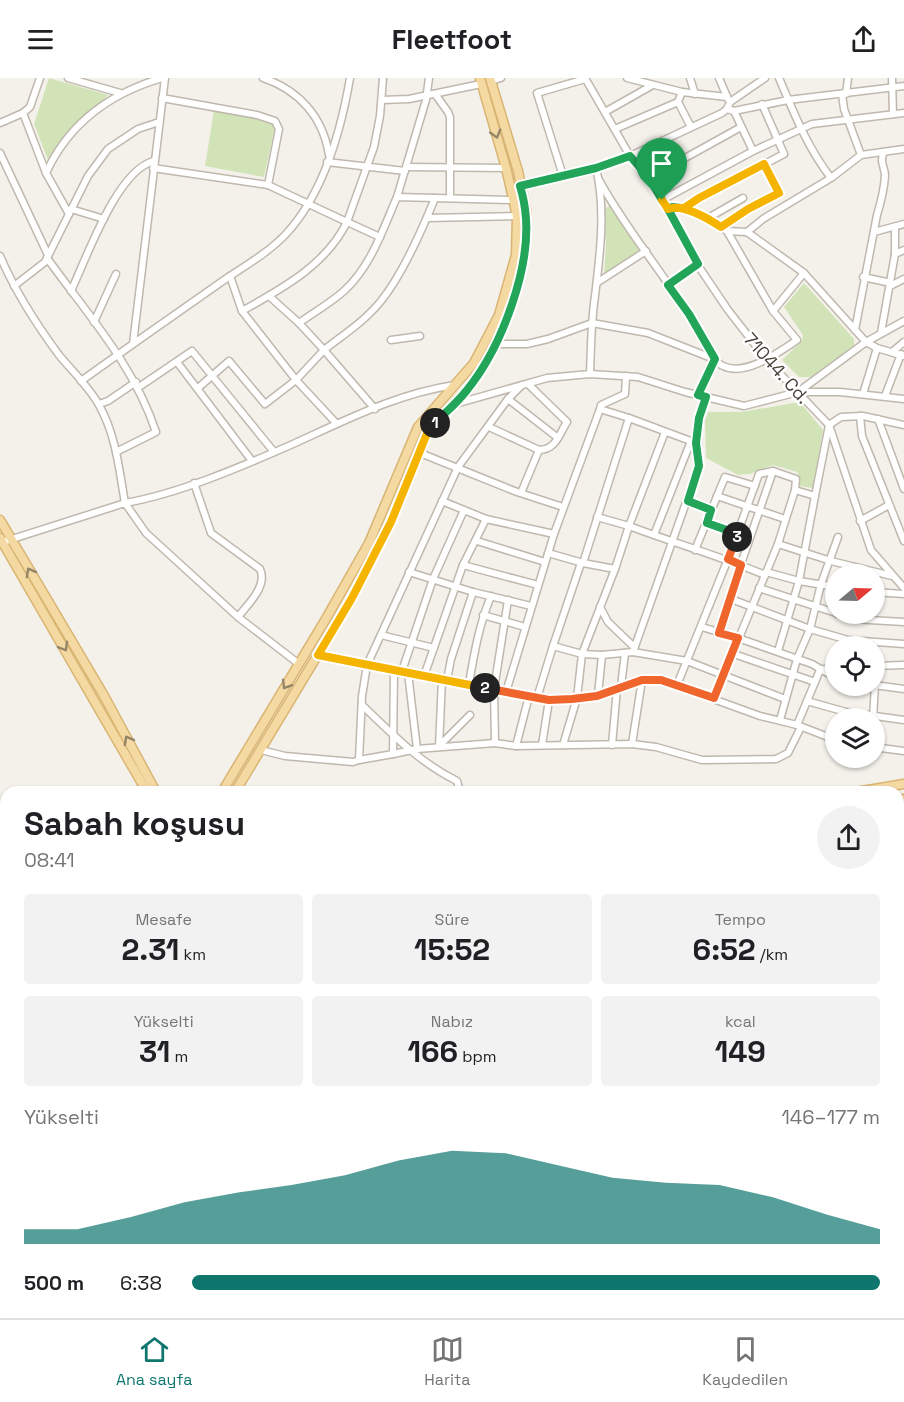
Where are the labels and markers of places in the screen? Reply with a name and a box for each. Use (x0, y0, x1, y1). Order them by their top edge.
pin (636, 138, 687, 200)
pin: 1 (420, 408, 450, 438)
pin: 3 (722, 522, 752, 552)
pin: 2 (470, 673, 500, 703)

